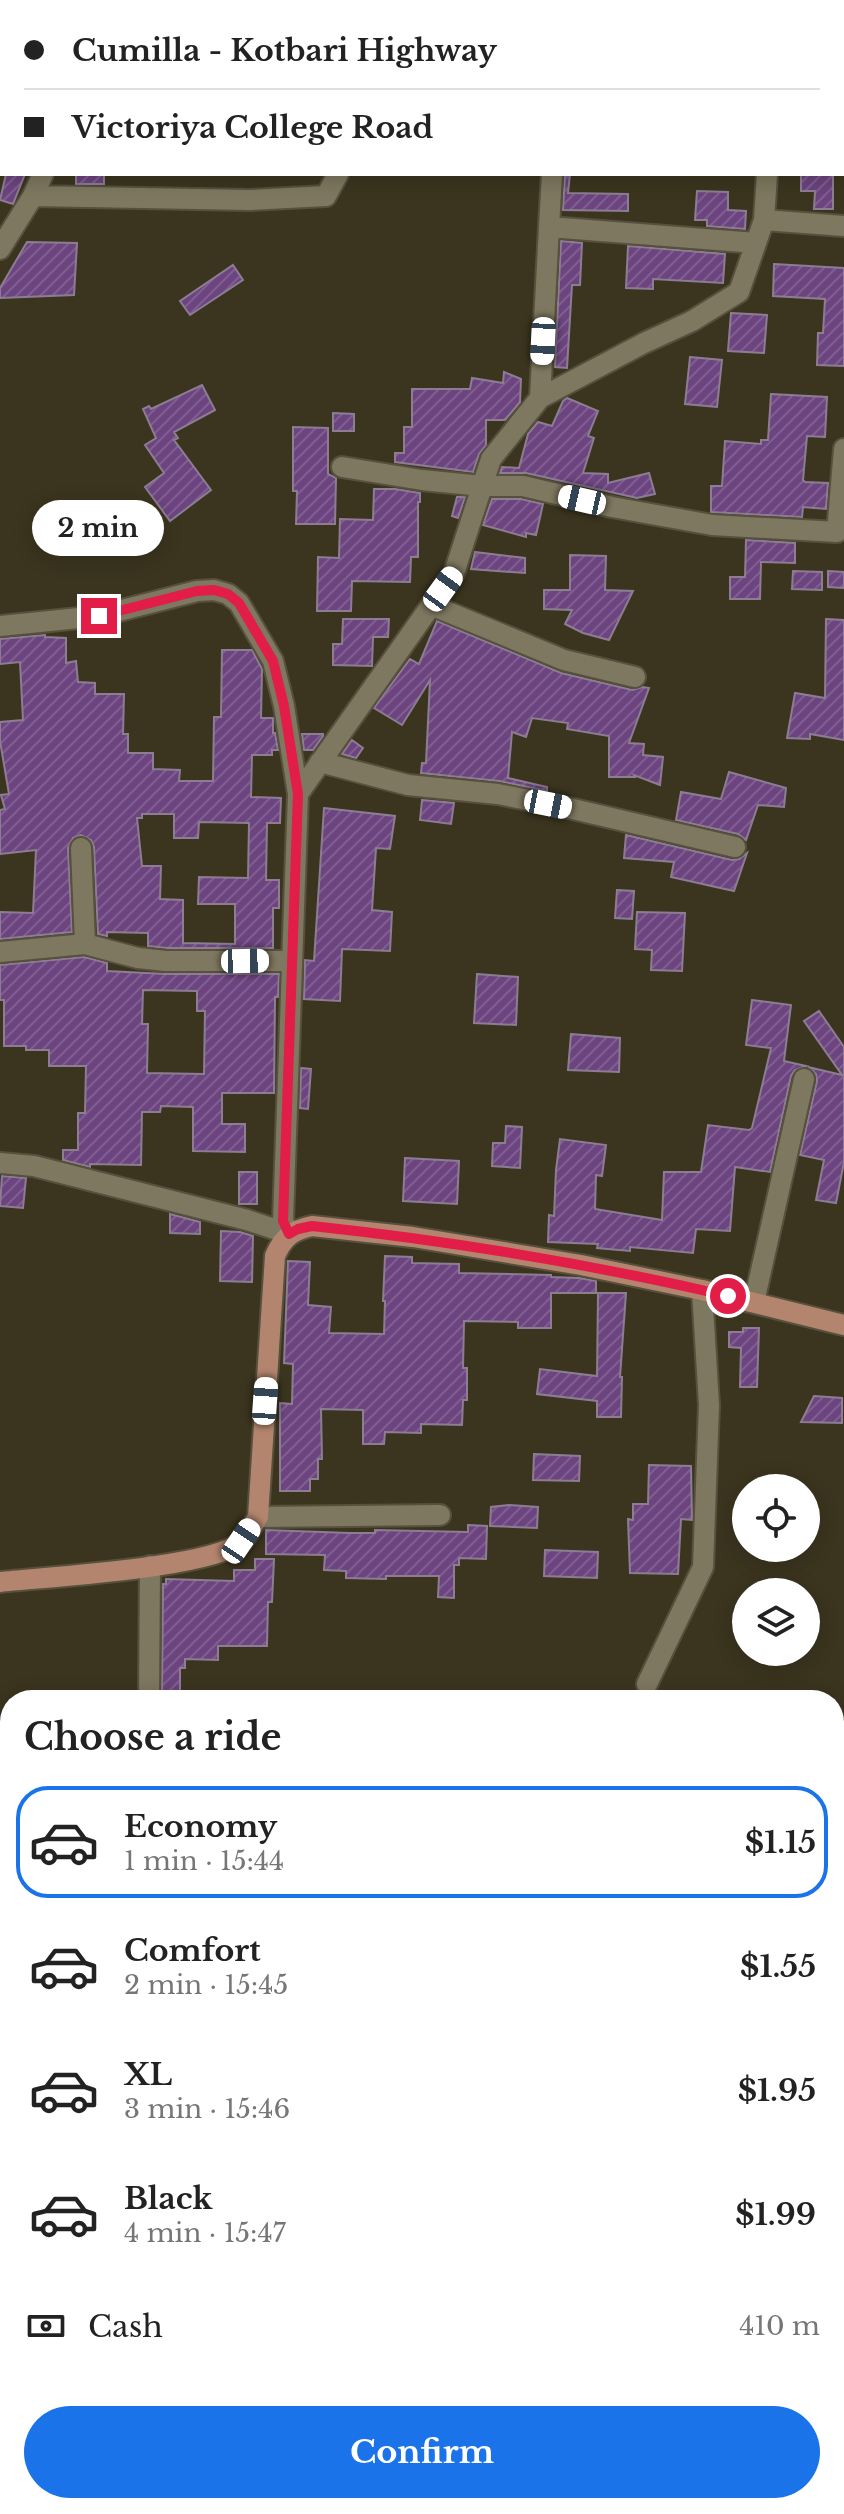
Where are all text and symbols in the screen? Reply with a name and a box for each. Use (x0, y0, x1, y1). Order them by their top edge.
text: Cumilla - Kotbari Highway (72, 32, 497, 69)
text: Victoriya College Road (72, 109, 433, 146)
car (530, 316, 556, 366)
car (556, 483, 608, 517)
callout: 2 min (33, 500, 165, 556)
text: 2 min (58, 512, 138, 544)
car (419, 563, 467, 615)
route end (81, 598, 117, 634)
car (522, 788, 574, 820)
car (221, 949, 269, 973)
route start (710, 1278, 746, 1314)
car (251, 1376, 279, 1426)
map controls (732, 1474, 820, 1666)
button: locate (732, 1474, 820, 1562)
car (218, 1514, 264, 1568)
button: layers (732, 1578, 820, 1666)
text: Choose a ride (24, 1715, 281, 1760)
icon: car (28, 1806, 100, 1878)
text: Economy (124, 1808, 277, 1845)
text: $1.15 (745, 1824, 816, 1861)
text: 1 min · 15:44 (124, 1845, 284, 1877)
icon: car (28, 1930, 100, 2002)
text: Comfort (124, 1932, 261, 1969)
text: $1.55 (740, 1948, 816, 1985)
text: 2 min · 15:45 (124, 1969, 288, 2001)
icon: car (28, 2054, 100, 2126)
text: XL (124, 2056, 172, 2093)
text: $1.95 (738, 2072, 816, 2109)
text: 3 min · 15:46 (124, 2093, 290, 2125)
icon: car (28, 2178, 100, 2250)
text: Black (124, 2180, 212, 2217)
text: $1.99 (735, 2196, 816, 2233)
text: 4 min · 15:47 (124, 2217, 286, 2249)
icon: cash (24, 2304, 68, 2348)
text: Cash (88, 2308, 163, 2345)
text: 410 m (739, 2310, 820, 2342)
button: Confirm (24, 2406, 820, 2498)

